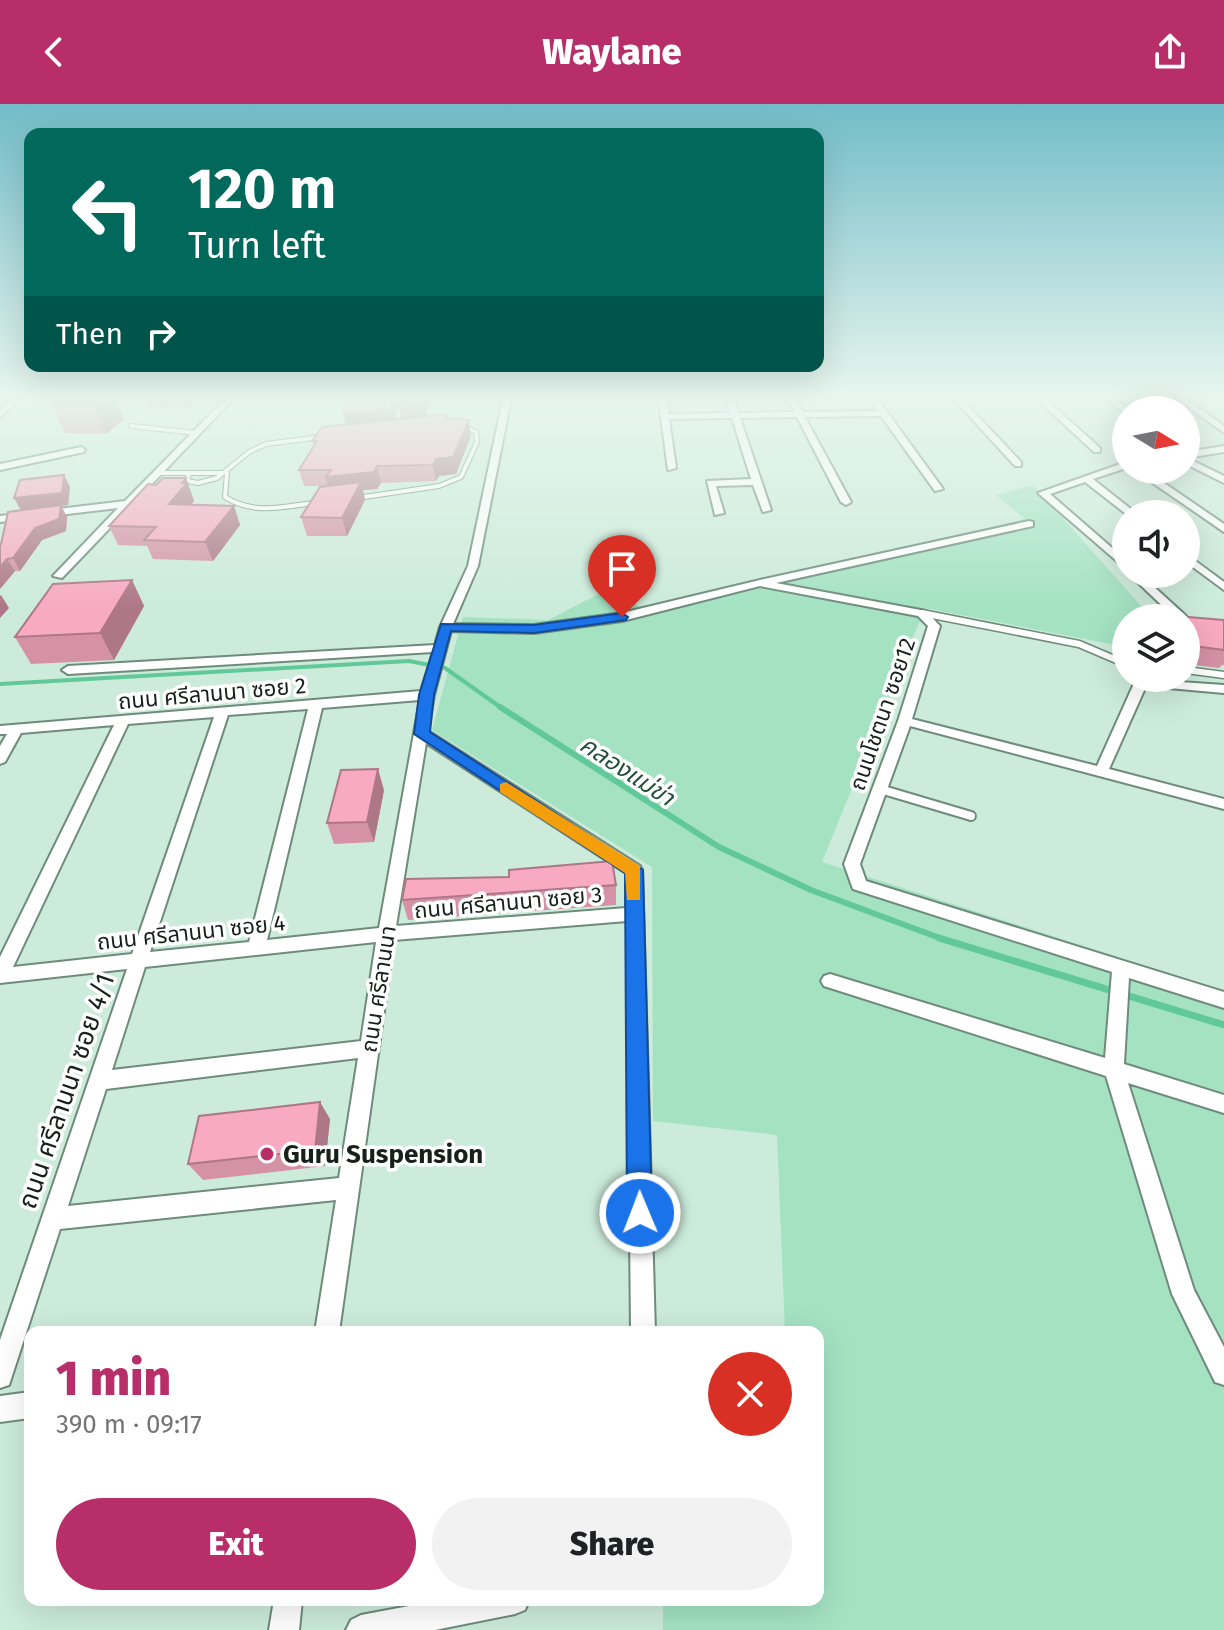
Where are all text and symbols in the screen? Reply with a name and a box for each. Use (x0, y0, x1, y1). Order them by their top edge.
icon: back (32, 30, 76, 74)
text: Waylane (543, 30, 681, 74)
icon: share (1148, 30, 1192, 74)
text: 120 m (188, 156, 336, 223)
icon: left (56, 160, 160, 264)
text: Turn left (188, 224, 326, 268)
icon: right (139, 312, 183, 356)
text: Then (56, 316, 123, 352)
north arrow (1112, 396, 1200, 484)
map controls (1112, 396, 1200, 692)
button: sound (1112, 500, 1200, 588)
pin (588, 535, 656, 617)
icon: arrive (600, 547, 644, 591)
button: layers (1112, 604, 1200, 692)
street label: ถนนโชตนา ซอย12 (844, 634, 921, 794)
street label: ถนน ศรีลานนา ซอย 2 (117, 672, 307, 715)
water label: คลองแม่ข่า (575, 730, 680, 812)
street label: ถนน ศรีลานนา ซอย 3 (413, 881, 603, 924)
street label: ถนน ศรีลานนา ซอย 4 (96, 909, 287, 956)
street label: ถนน ศรีลานนา (355, 924, 402, 1054)
street label: ถนน ศรีลานนา ซอย 4/1 (12, 970, 121, 1213)
place label: Guru Suspension (283, 1139, 483, 1170)
marker: Guru Suspension (258, 1145, 276, 1163)
position arrow (598, 1171, 682, 1255)
text: 1 min (56, 1350, 171, 1408)
button: close (708, 1352, 792, 1436)
text: 390 m · 09:17 (56, 1409, 202, 1440)
button: Exit (56, 1498, 416, 1590)
button: Share (432, 1498, 792, 1590)

